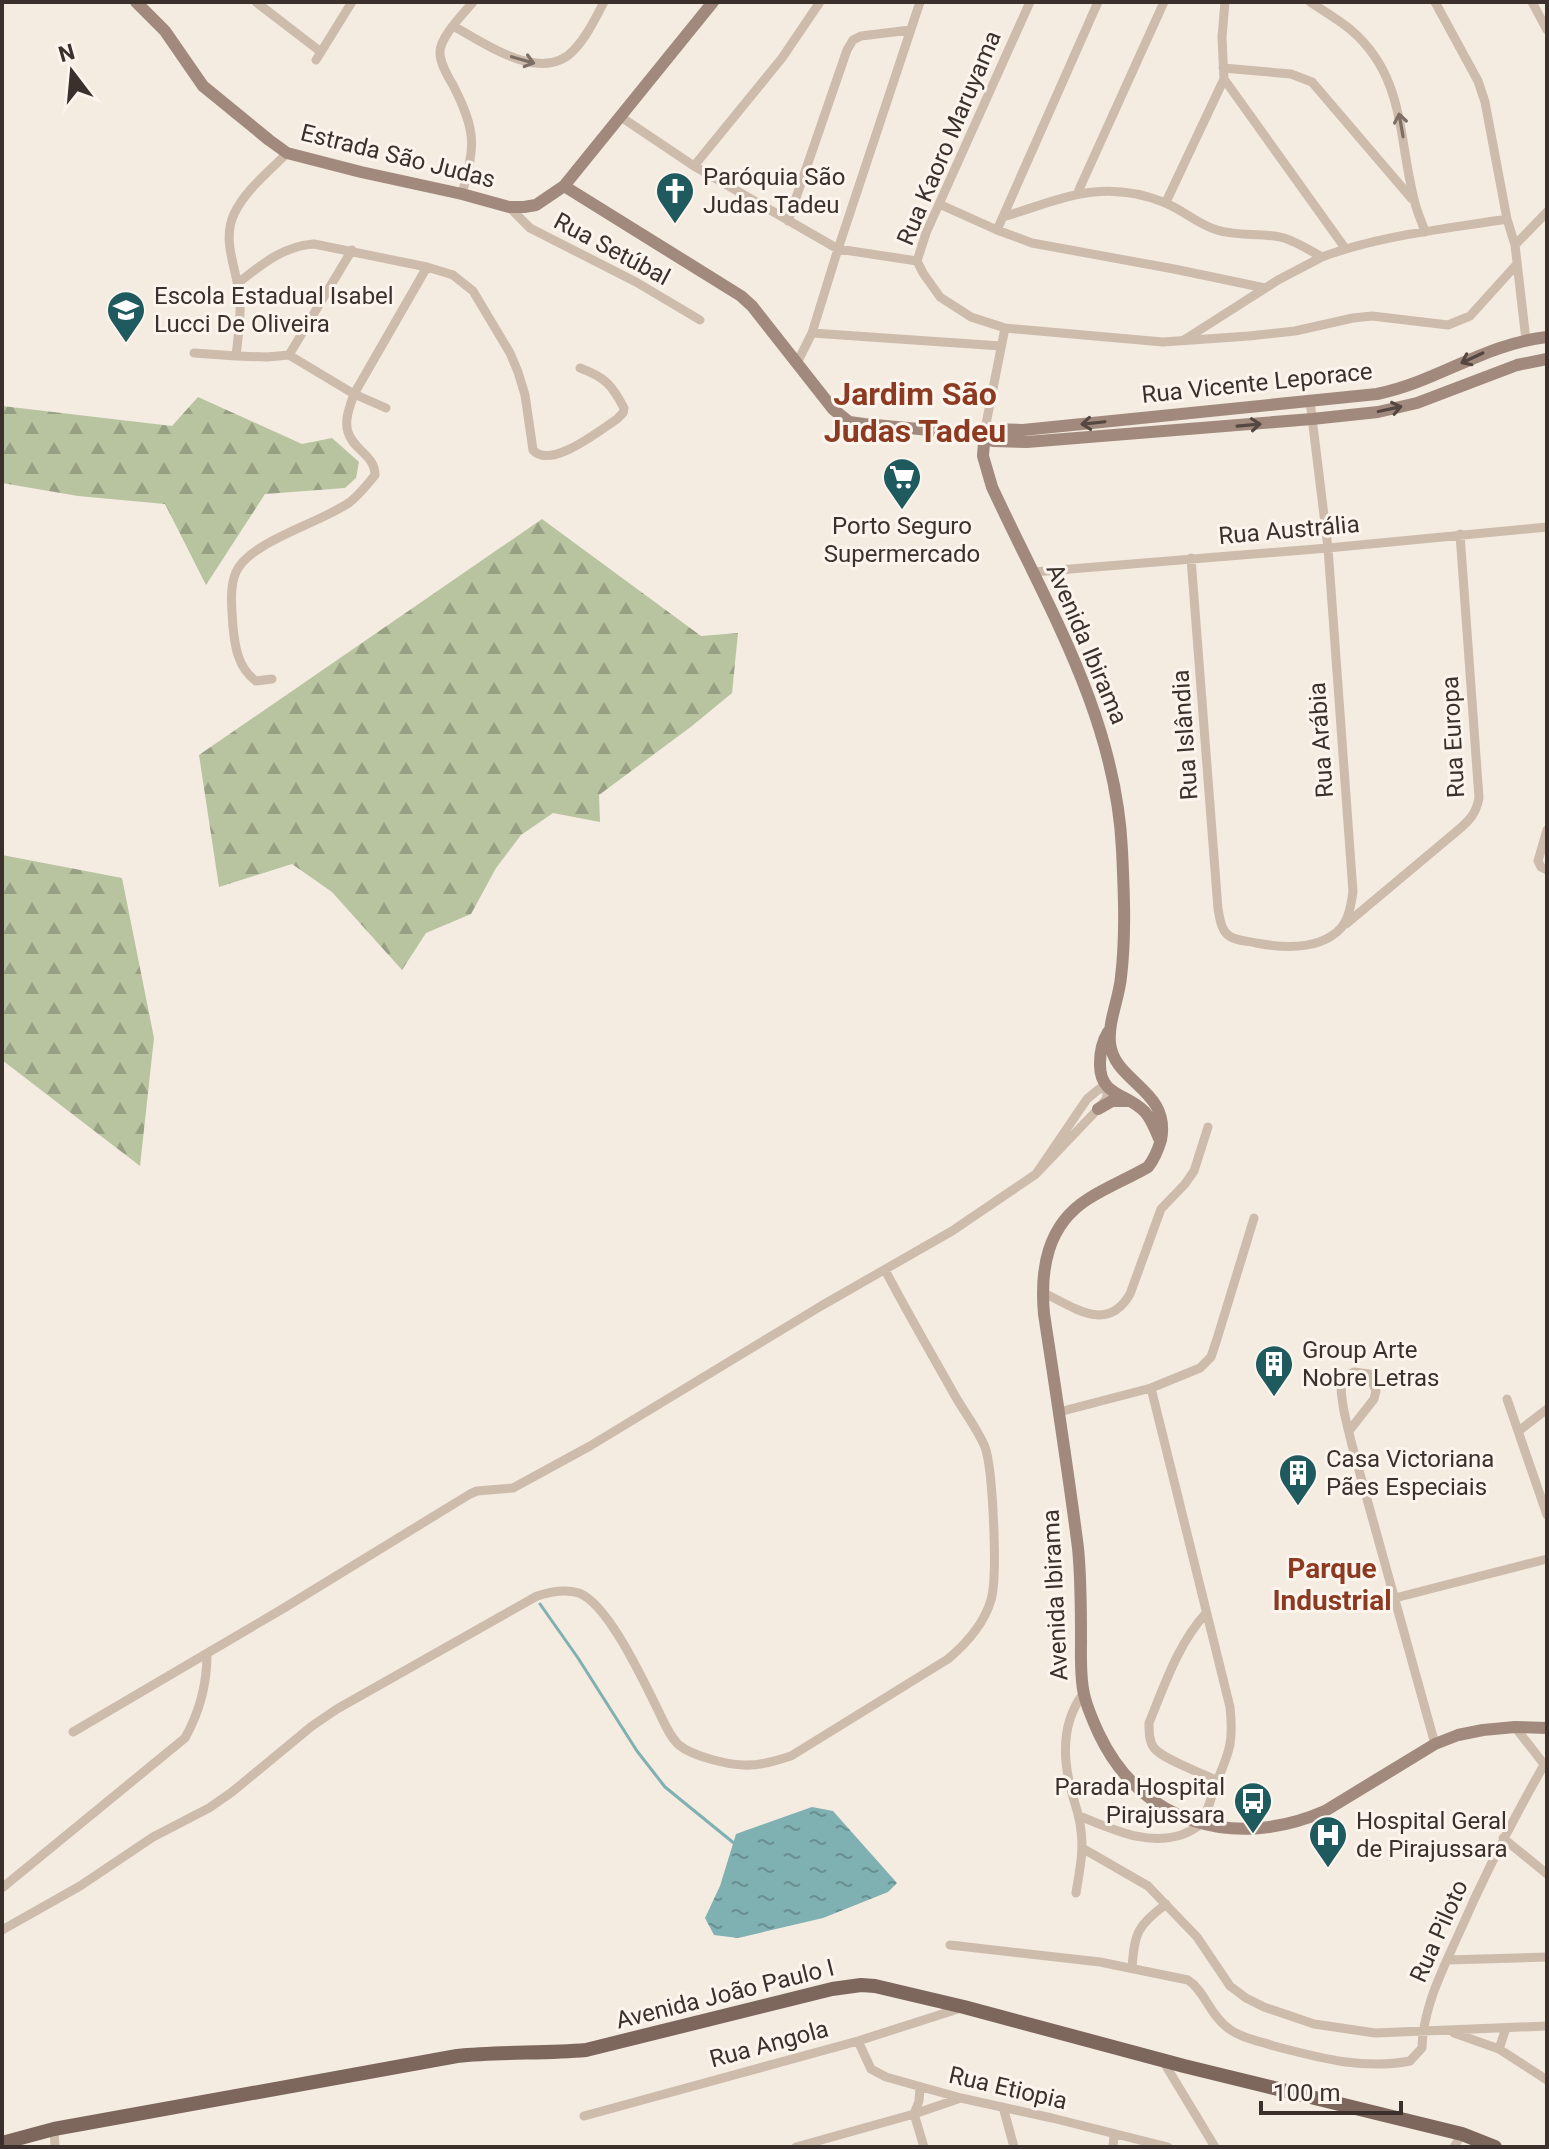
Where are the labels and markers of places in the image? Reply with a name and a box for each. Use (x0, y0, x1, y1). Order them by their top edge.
place label: Paróquia São Judas Tadeu (703, 163, 845, 219)
church icon: Paróquia São Judas Tadeu (654, 170, 696, 225)
place label: Escola Estadual Isabel Lucci De Oliveira (154, 282, 394, 338)
school or university icon: Escola Estadual Isabel Lucci De Oliveira (105, 289, 147, 344)
supermarket icon: Porto Seguro Supermercado (881, 456, 923, 511)
place label: Porto Seguro Supermercado (824, 512, 980, 568)
place label: Group Arte Nobre Letras (1302, 1336, 1439, 1392)
building icon: Group Arte Nobre Letras (1253, 1343, 1295, 1398)
place label: Casa Victoriana Pães Especiais (1326, 1445, 1494, 1501)
building icon: Casa Victoriana Pães Especiais (1277, 1452, 1319, 1507)
place label: Parada Hospital Pirajussara (1054, 1773, 1225, 1829)
bus stop icon: Parada Hospital Pirajussara (1232, 1780, 1274, 1835)
place label: Hospital Geral de Pirajussara (1356, 1807, 1507, 1863)
hospital icon: Hospital Geral de Pirajussara (1307, 1814, 1349, 1869)

